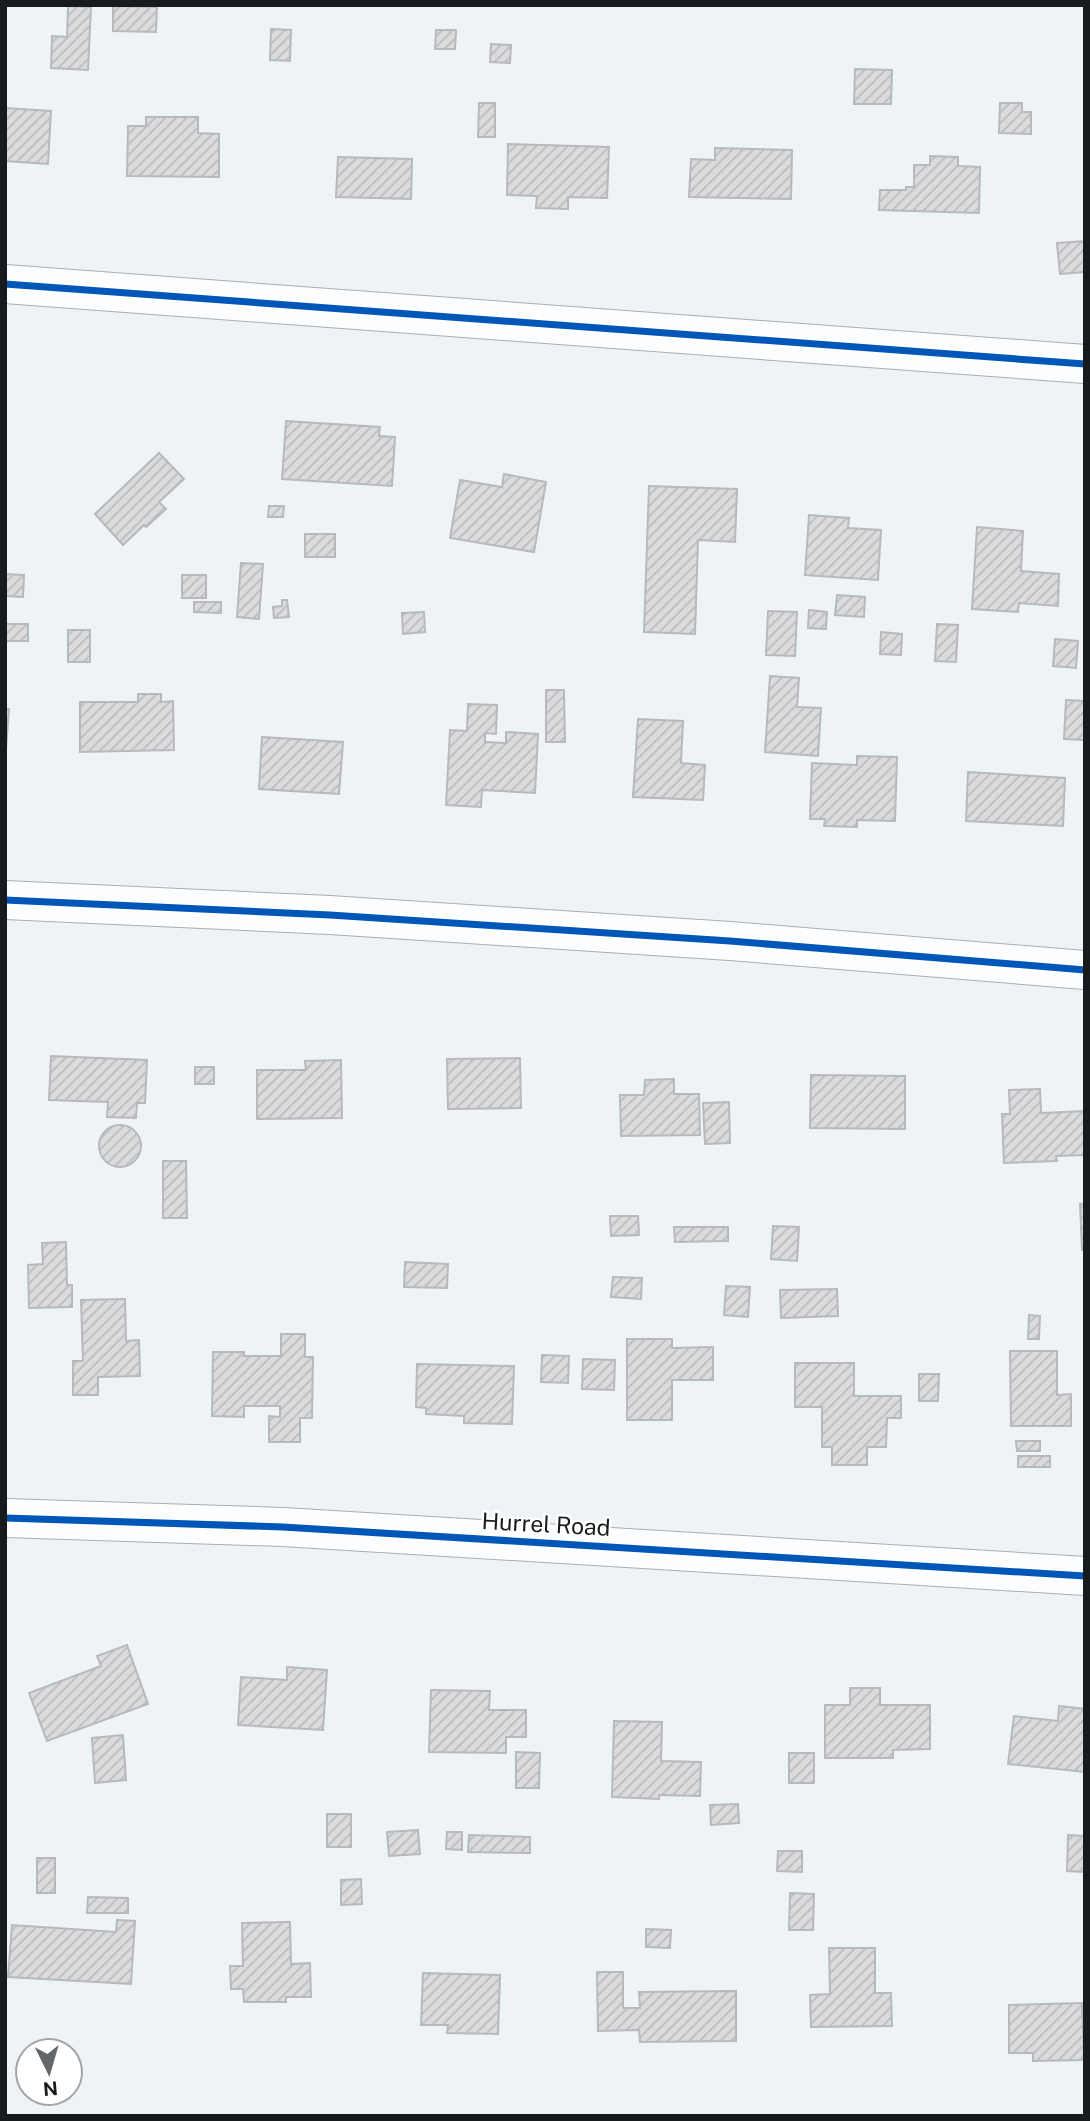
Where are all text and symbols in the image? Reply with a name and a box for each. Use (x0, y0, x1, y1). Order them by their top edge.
street label: Hurrel Road (481, 1507, 611, 1541)
north arrow (14, 2037, 84, 2107)
text: N (42, 2077, 59, 2101)

